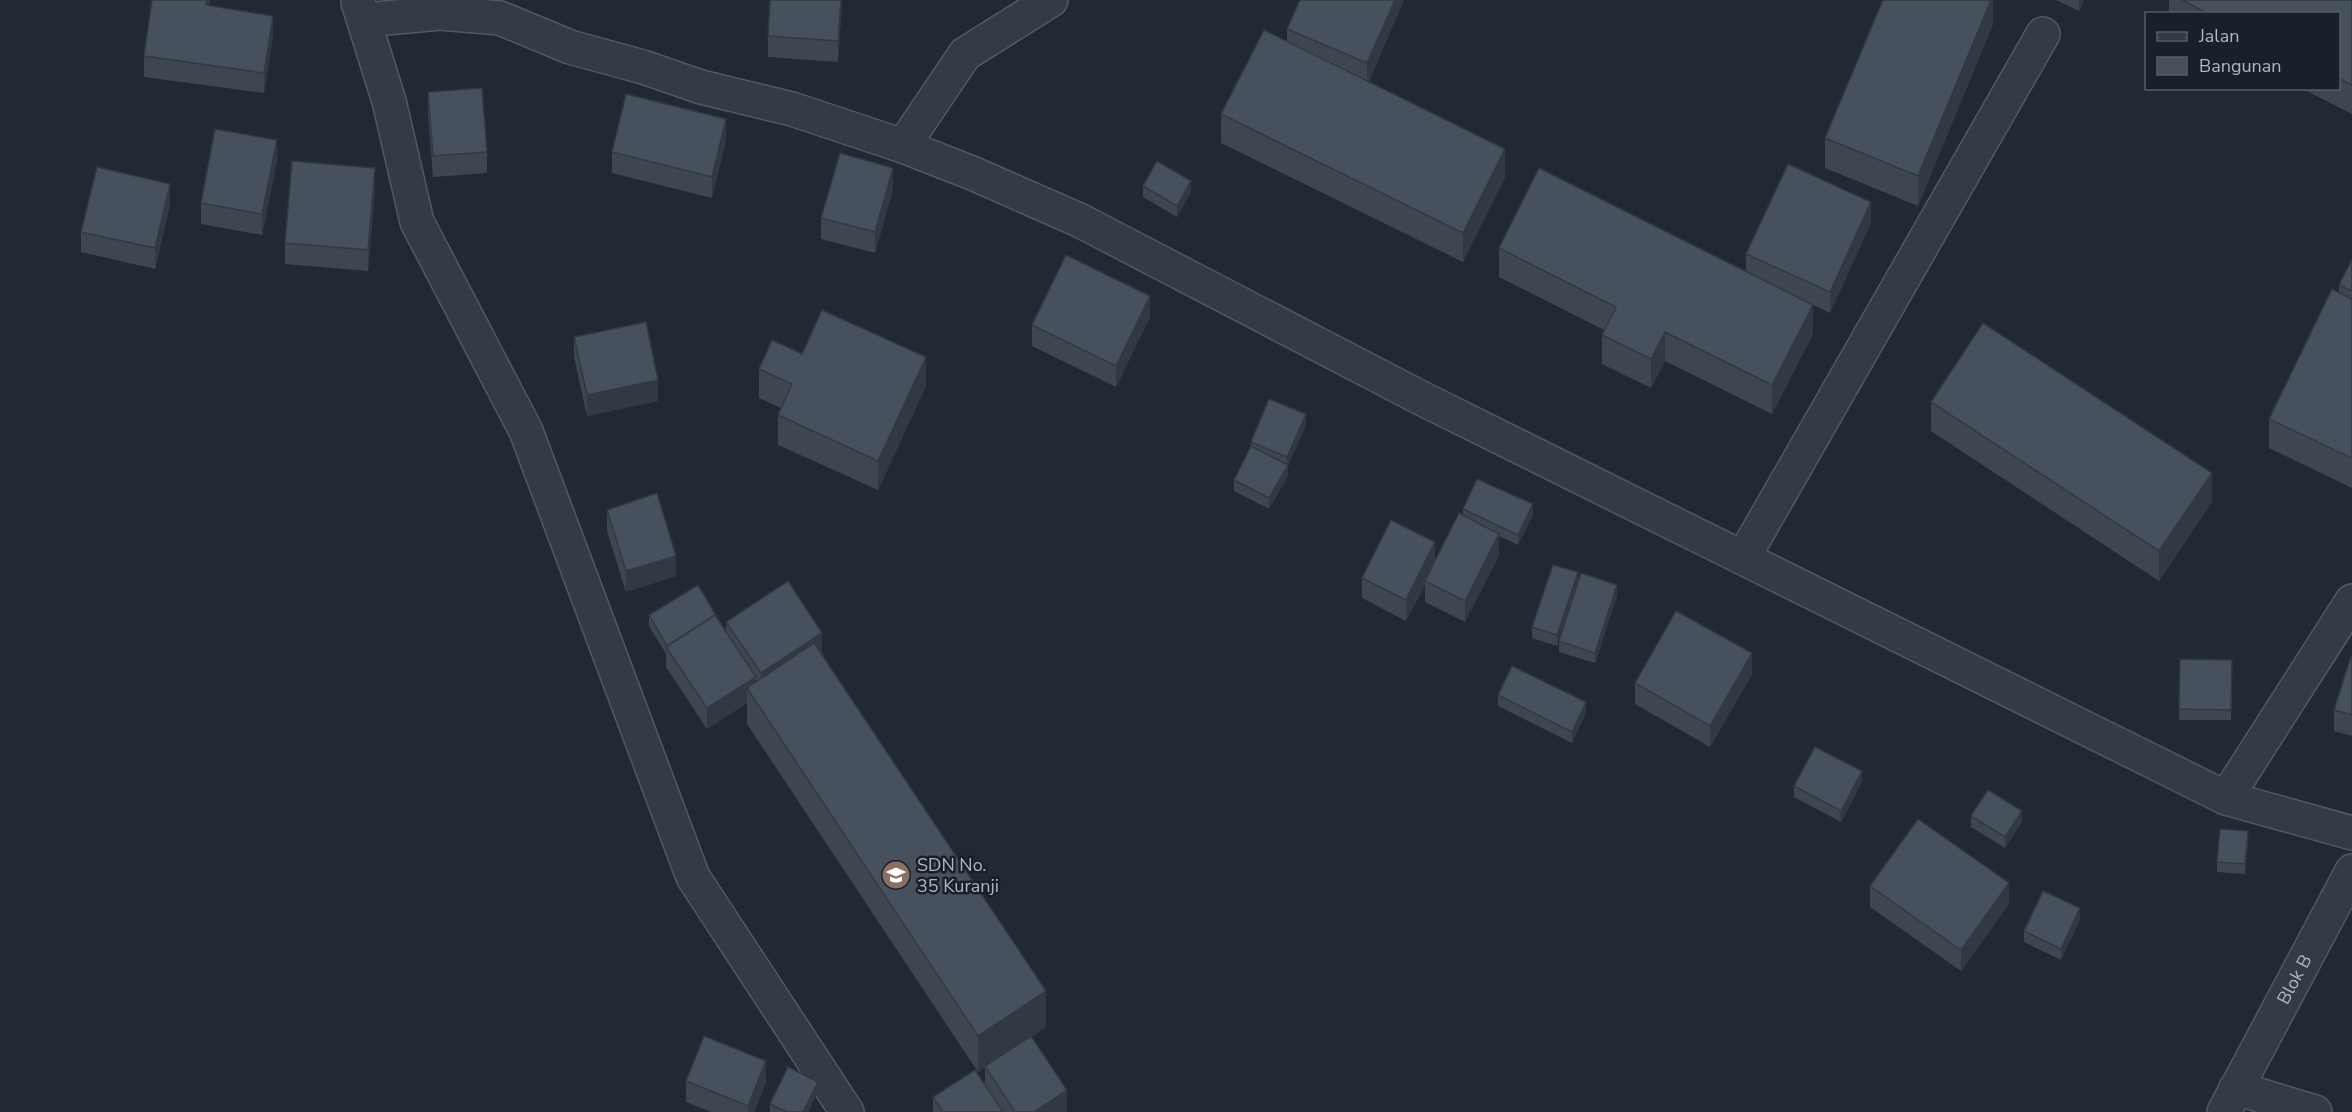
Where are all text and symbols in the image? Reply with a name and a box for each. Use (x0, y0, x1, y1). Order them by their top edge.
legend (2145, 12, 2340, 90)
text: Jalan (2198, 24, 2239, 48)
text: Bangunan (2199, 54, 2282, 78)
place label: SDN No. 35 Kuranji (917, 853, 999, 898)
school or university icon: SDN No. 35 Kuranji (880, 859, 912, 891)
street label: Blok B (2271, 950, 2317, 1009)

